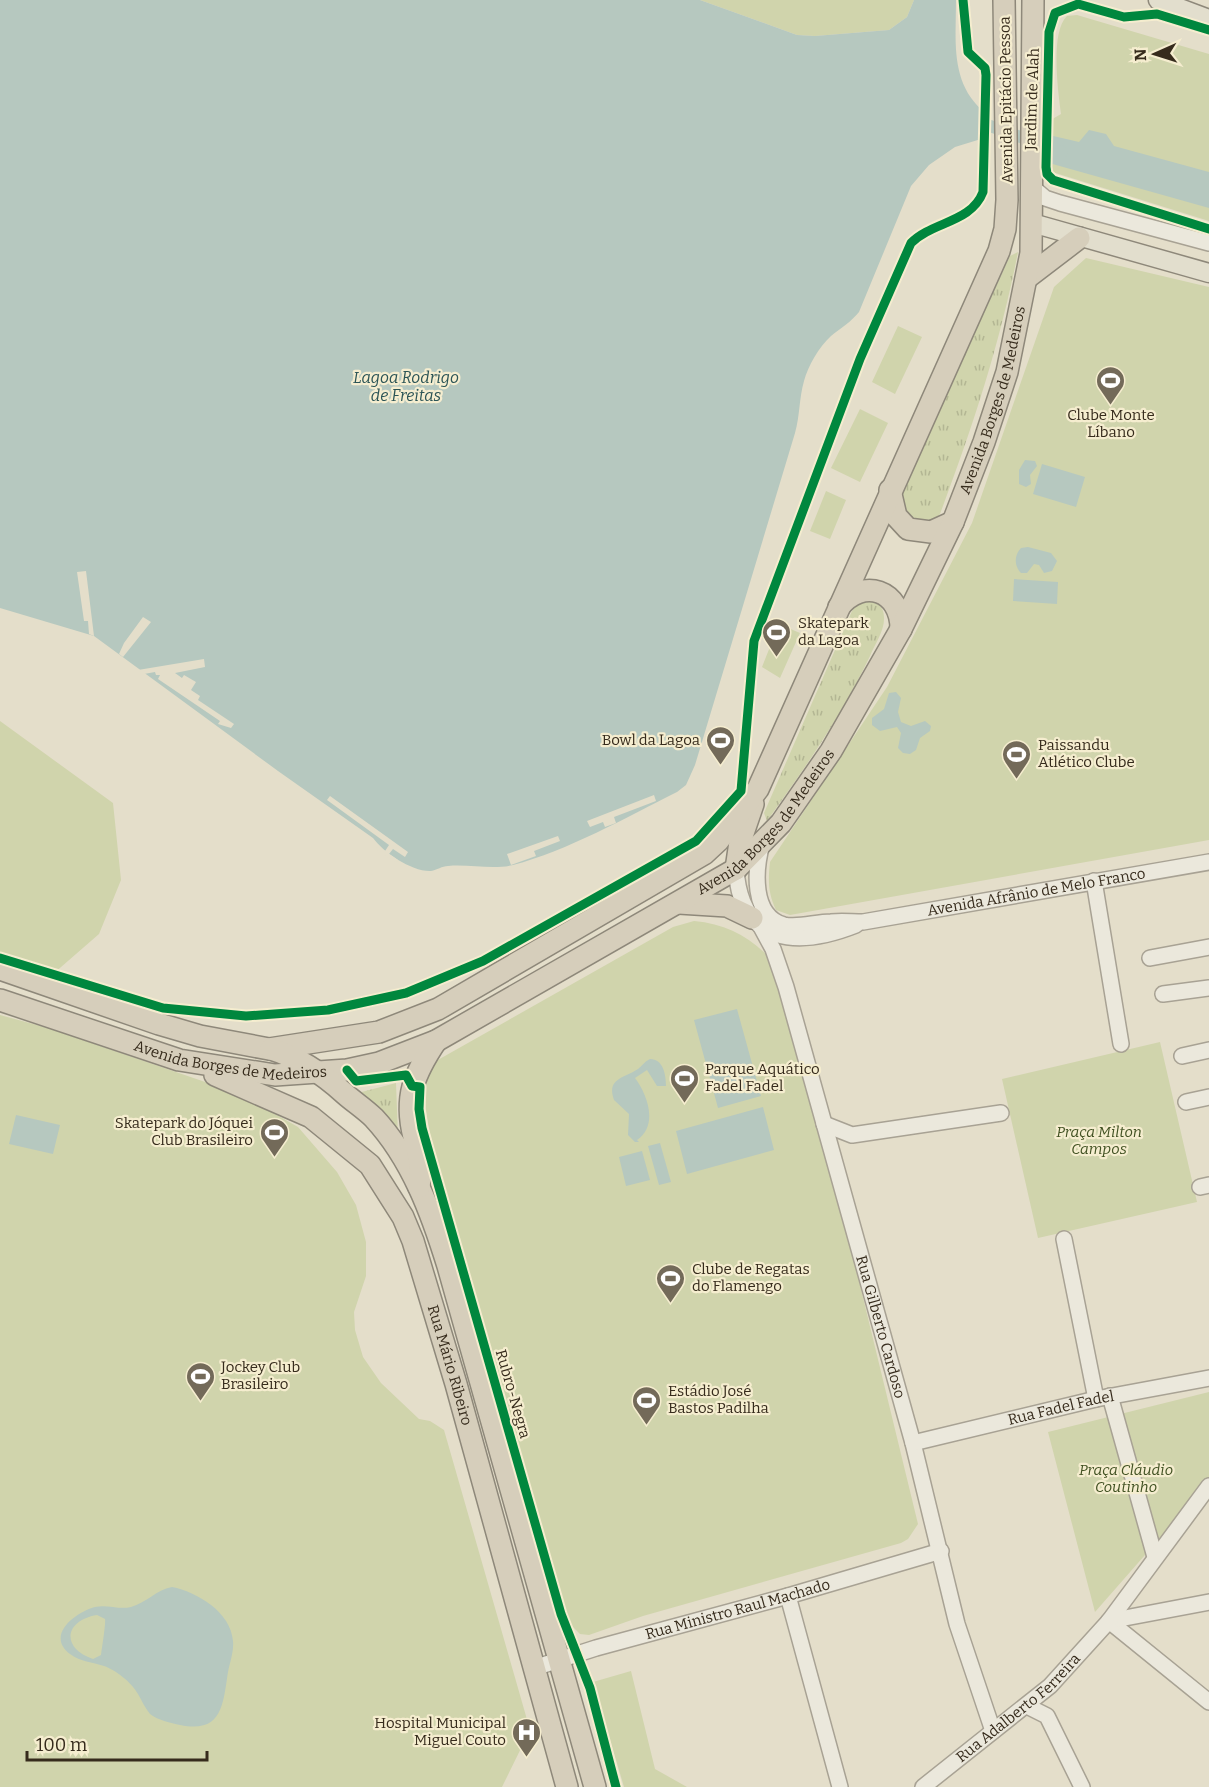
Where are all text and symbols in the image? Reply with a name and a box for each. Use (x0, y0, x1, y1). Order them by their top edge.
street label: Avenida Epitácio Pessoa (996, 16, 1016, 184)
north arrow (1125, 24, 1185, 84)
street label: Jardim de Alah (1021, 47, 1043, 151)
text: N (1131, 48, 1150, 61)
street label: Avenida Borges de Medeiros (956, 304, 1029, 497)
sports icon: Clube Monte Líbano (1095, 364, 1127, 406)
water label: Lagoa Rodrigo de Freitas (353, 368, 459, 405)
place label: Clube Monte Líbano (1067, 406, 1155, 441)
place label: Skatepark da Lagoa (798, 614, 869, 649)
sports icon: Skatepark da Lagoa (761, 616, 793, 658)
sports icon: Bowl da Lagoa (705, 724, 737, 766)
place label: Bowl da Lagoa (602, 731, 700, 749)
place label: Paissandu Atlético Clube (1038, 736, 1135, 771)
sports icon: Paissandu Atlético Clube (1001, 738, 1033, 780)
street label: Avenida Borges de Medeiros (694, 746, 838, 899)
street label: Avenida Afrânio de Melo Franco (926, 864, 1147, 920)
street label: Avenida Borges de Medeiros (132, 1037, 328, 1084)
place label: Parque Aquático Fadel Fadel (705, 1060, 820, 1095)
sports icon: Parque Aquático Fadel Fadel (668, 1062, 700, 1104)
place label: Skatepark do Jóquei Club Brasileiro (115, 1114, 254, 1149)
sports icon: Skatepark do Jóquei Club Brasileiro (258, 1116, 290, 1158)
park label: Praça Milton Campos (1056, 1123, 1142, 1158)
street label: Rua Gilberto Cardoso (852, 1253, 909, 1400)
place label: Clube de Regatas do Flamengo (692, 1260, 810, 1295)
sports icon: Clube de Regatas do Flamengo (655, 1262, 687, 1304)
street label: Rua Mário Ribeiro (424, 1303, 476, 1427)
street label: Rubro-Negra (492, 1347, 534, 1441)
place label: Jockey Club Brasileiro (220, 1358, 300, 1393)
sports icon: Jockey Club Brasileiro (184, 1360, 216, 1402)
place label: Estádio José Bastos Padilha (668, 1382, 769, 1417)
sports icon: Estádio José Bastos Padilha (631, 1384, 663, 1426)
street label: Rua Fadel Fadel (1006, 1387, 1115, 1429)
park label: Praça Cláudio Coutinho (1079, 1461, 1173, 1496)
street label: Rua Ministro Raul Machado (643, 1575, 832, 1643)
street label: Rua Adalberto Ferreira (953, 1650, 1084, 1766)
place label: Hospital Municipal Miguel Couto (374, 1714, 506, 1749)
hospital icon: Hospital Municipal Miguel Couto (511, 1716, 543, 1758)
scale bar (27, 1724, 207, 1762)
text: 100 m (36, 1734, 87, 1756)

